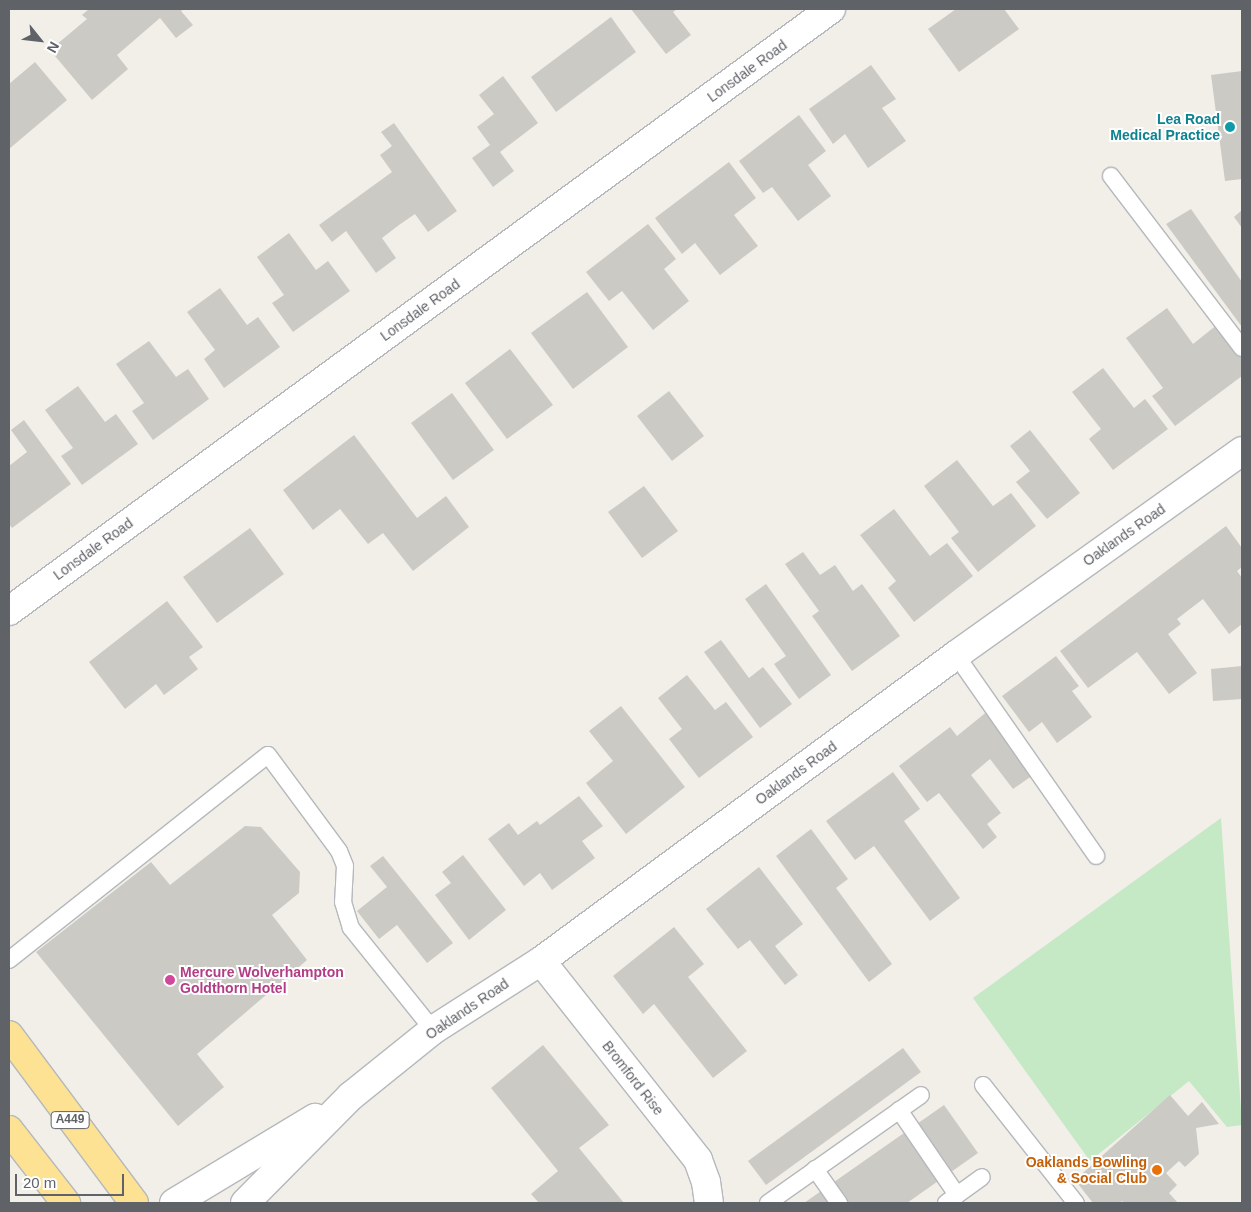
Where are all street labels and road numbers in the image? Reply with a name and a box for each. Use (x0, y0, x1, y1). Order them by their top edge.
street label: Lonsdale Road (704, 37, 790, 105)
street label: Lonsdale Road (377, 276, 463, 344)
street label: Oaklands Road (1080, 500, 1168, 570)
street label: Lonsdale Road (50, 515, 136, 583)
street label: Oaklands Road (752, 738, 840, 808)
street label: Oaklands Road (422, 975, 512, 1043)
street label: Bromford Rise (599, 1038, 667, 1118)
road number: A449 (50, 1110, 90, 1130)

